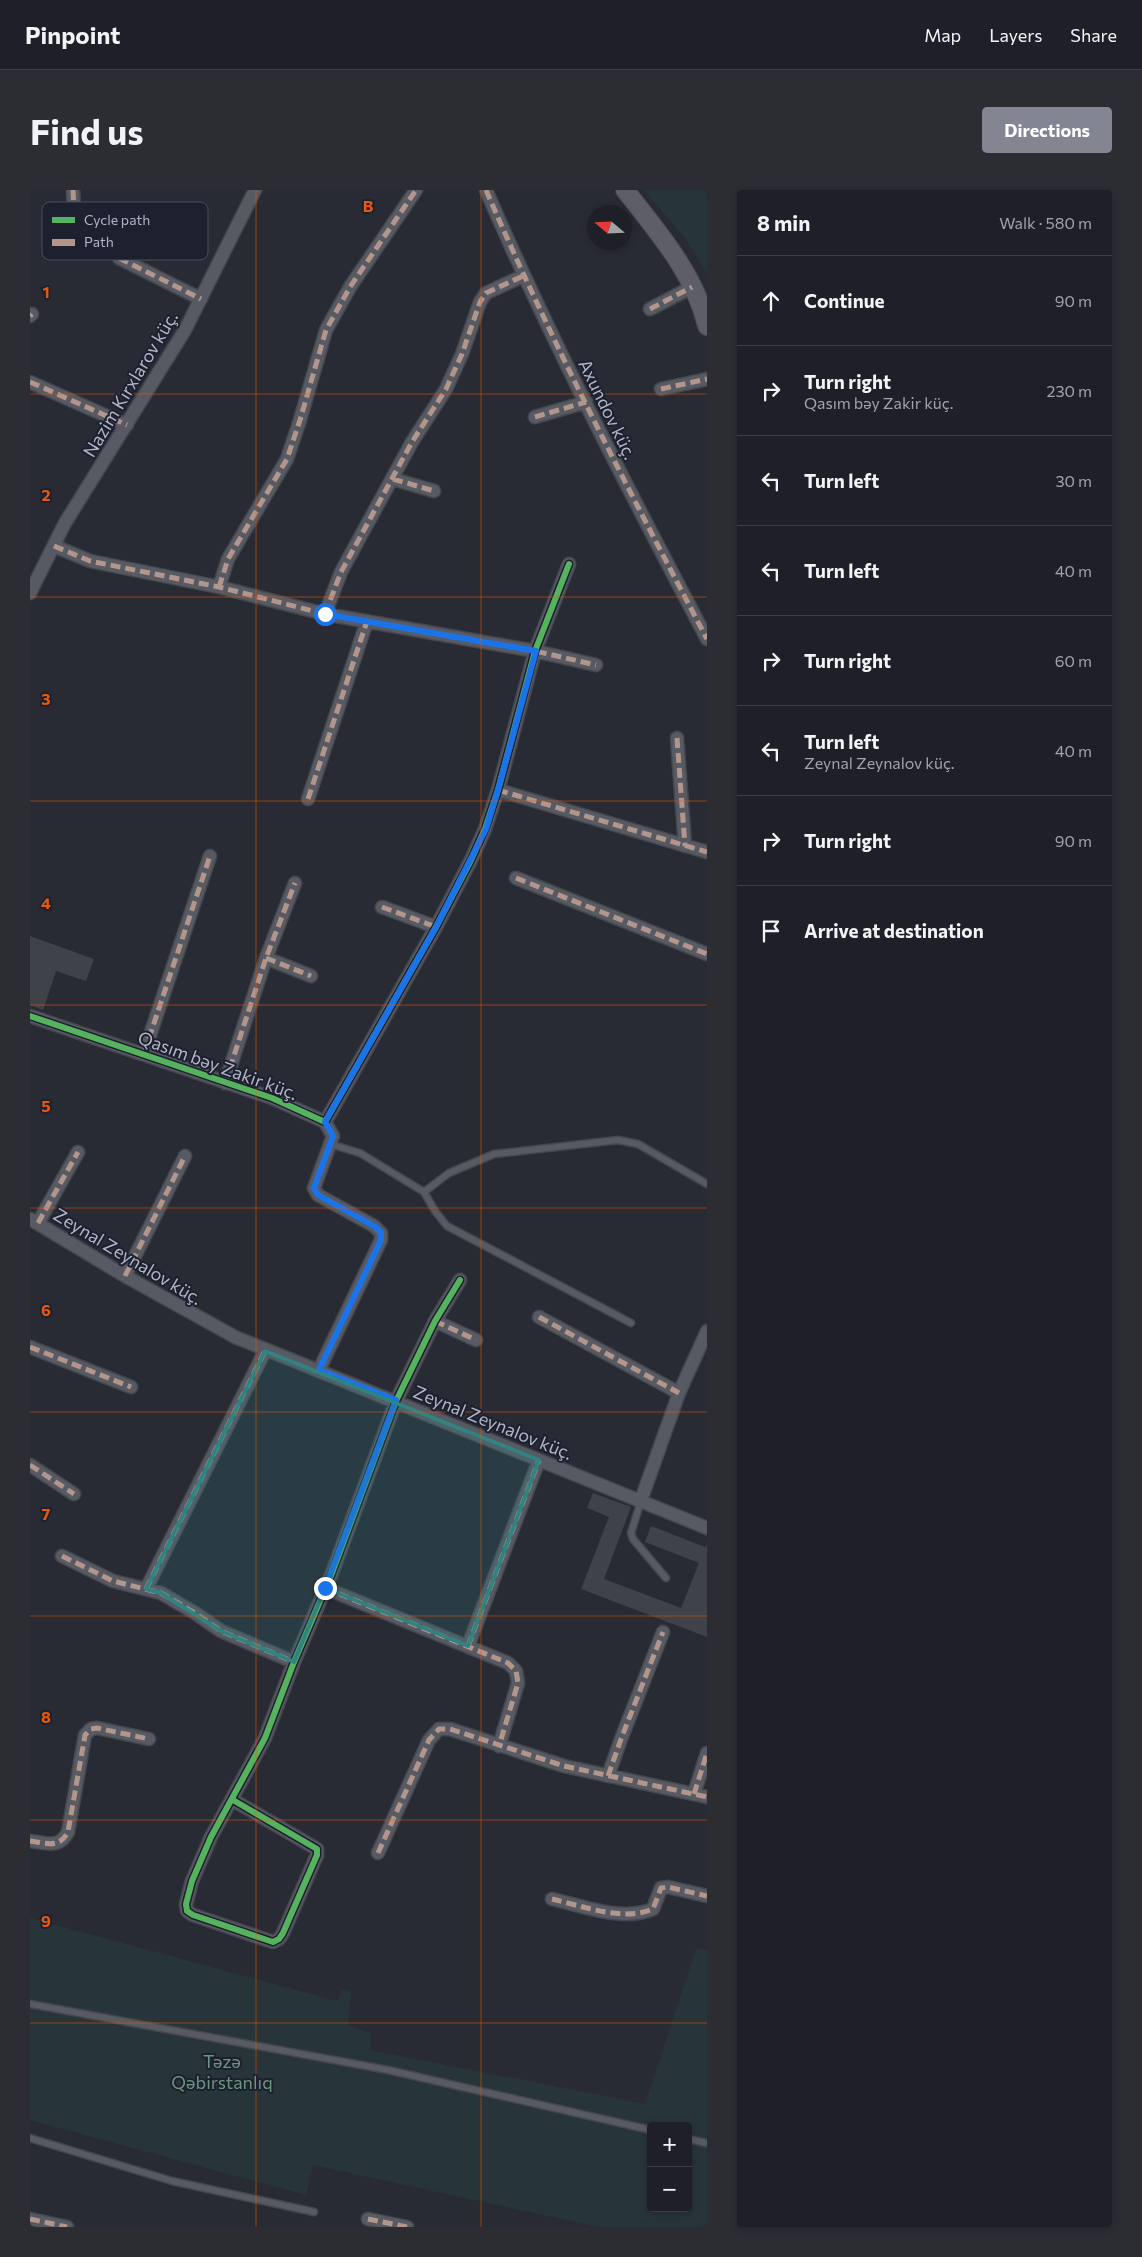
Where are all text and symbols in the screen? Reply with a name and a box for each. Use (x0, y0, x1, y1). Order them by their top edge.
text: Pinpoint (25, 20, 120, 49)
text: Map (924, 24, 961, 46)
text: Layers (989, 24, 1042, 46)
text: Share (1070, 24, 1117, 46)
button: Directions (982, 107, 1112, 153)
text: Find us (30, 109, 144, 152)
text: B (363, 196, 374, 215)
legend (42, 202, 208, 260)
north arrow (587, 205, 632, 250)
text: 8 min (757, 210, 810, 235)
text: Cycle path (84, 211, 150, 228)
text: Walk · 580 m (999, 213, 1092, 232)
text: Path (84, 233, 114, 250)
text: 1 (42, 282, 50, 301)
icon: ahead (757, 287, 785, 315)
text: Continue (804, 289, 884, 312)
text: 90 m (1055, 291, 1092, 310)
street label: Nazim Kırxlarov küç. (78, 307, 182, 461)
street label: Axundov küç. (574, 355, 642, 463)
text: Turn right (804, 370, 891, 393)
icon: right (757, 377, 785, 405)
text: 230 m (1047, 381, 1092, 400)
text: Qasım bəy Zakir küç. (804, 393, 953, 412)
icon: left (757, 467, 785, 495)
text: Turn left (804, 469, 879, 492)
text: 30 m (1055, 471, 1092, 490)
text: 2 (41, 485, 51, 504)
icon: left (757, 557, 785, 585)
text: Turn left (804, 559, 879, 582)
text: 40 m (1055, 561, 1092, 580)
route start (314, 603, 337, 626)
icon: right (757, 647, 785, 675)
text: Turn right (804, 649, 891, 672)
text: 60 m (1055, 651, 1092, 670)
text: 3 (41, 689, 51, 708)
text: Turn left (804, 730, 879, 753)
icon: left (757, 737, 785, 765)
text: 40 m (1055, 741, 1092, 760)
text: Zeynal Zeynalov küç. (804, 753, 955, 772)
icon: right (757, 827, 785, 855)
text: Turn right (804, 829, 891, 852)
text: 90 m (1055, 831, 1092, 850)
text: 4 (41, 893, 51, 912)
icon: arrive (757, 917, 785, 945)
text: Arrive at destination (804, 919, 984, 942)
street label: Qasım bəy Zakir küç. (135, 1026, 301, 1104)
text: 5 (41, 1096, 51, 1115)
street label: Zeynal Zeynalov küç. (50, 1203, 206, 1309)
text: 6 (41, 1300, 51, 1319)
street label: Zeynal Zeynalov küç. (410, 1380, 576, 1464)
text: 7 (42, 1504, 51, 1523)
route end (314, 1577, 337, 1600)
text: 8 (41, 1707, 51, 1726)
text: 9 (41, 1911, 51, 1930)
park label: Təzə Qəbirstanlıq (171, 2050, 273, 2093)
map controls (647, 2122, 692, 2212)
button: + (647, 2122, 692, 2167)
button: − (647, 2167, 692, 2212)

